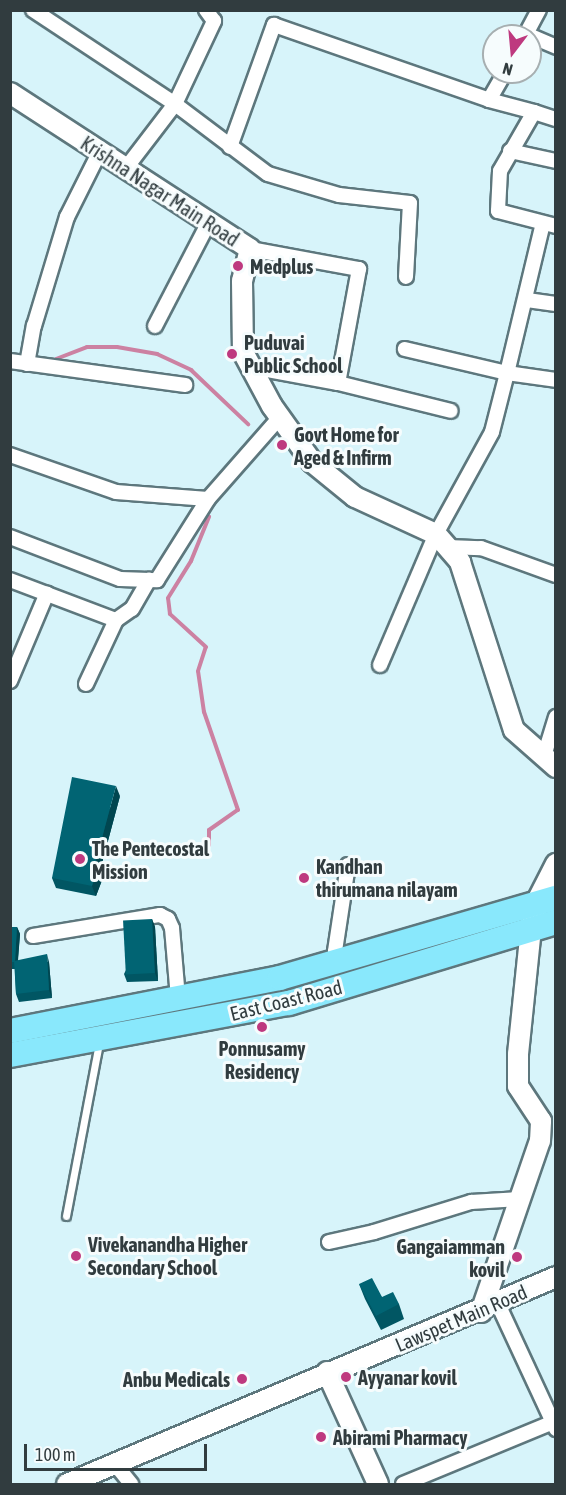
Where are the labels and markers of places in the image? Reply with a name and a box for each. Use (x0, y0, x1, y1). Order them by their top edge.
place label: Medplus (250, 254, 313, 278)
marker: Medplus (231, 259, 245, 273)
place label: Puduvai Public School (244, 330, 343, 377)
marker: Puduvai Public School (225, 347, 239, 361)
place label: Govt Home for Aged & Infirm (294, 422, 399, 469)
marker: Govt Home for Aged & Infirm (275, 438, 289, 452)
place label: The Pentecostal Mission (92, 836, 209, 883)
marker: The Pentecostal Mission (73, 852, 87, 866)
place label: Kandhan thirumana nilayam (316, 855, 458, 902)
marker: Kandhan thirumana nilayam (297, 871, 311, 885)
marker: Ponnusamy Residency (255, 1020, 269, 1034)
place label: Ponnusamy Residency (218, 1036, 306, 1083)
place label: Vivekanandha Higher Secondary School (88, 1232, 247, 1279)
place label: Gangaiamman kovil (396, 1234, 505, 1281)
marker: Vivekanandha Higher Secondary School (69, 1249, 83, 1263)
marker: Gangaiamman kovil (510, 1250, 524, 1264)
place label: Ayyanar kovil (358, 1365, 457, 1389)
place label: Anbu Medicals (123, 1367, 230, 1391)
marker: Ayyanar kovil (339, 1370, 353, 1384)
marker: Anbu Medicals (235, 1372, 249, 1386)
place label: Abirami Pharmacy (333, 1425, 467, 1449)
marker: Abirami Pharmacy (314, 1430, 328, 1444)

